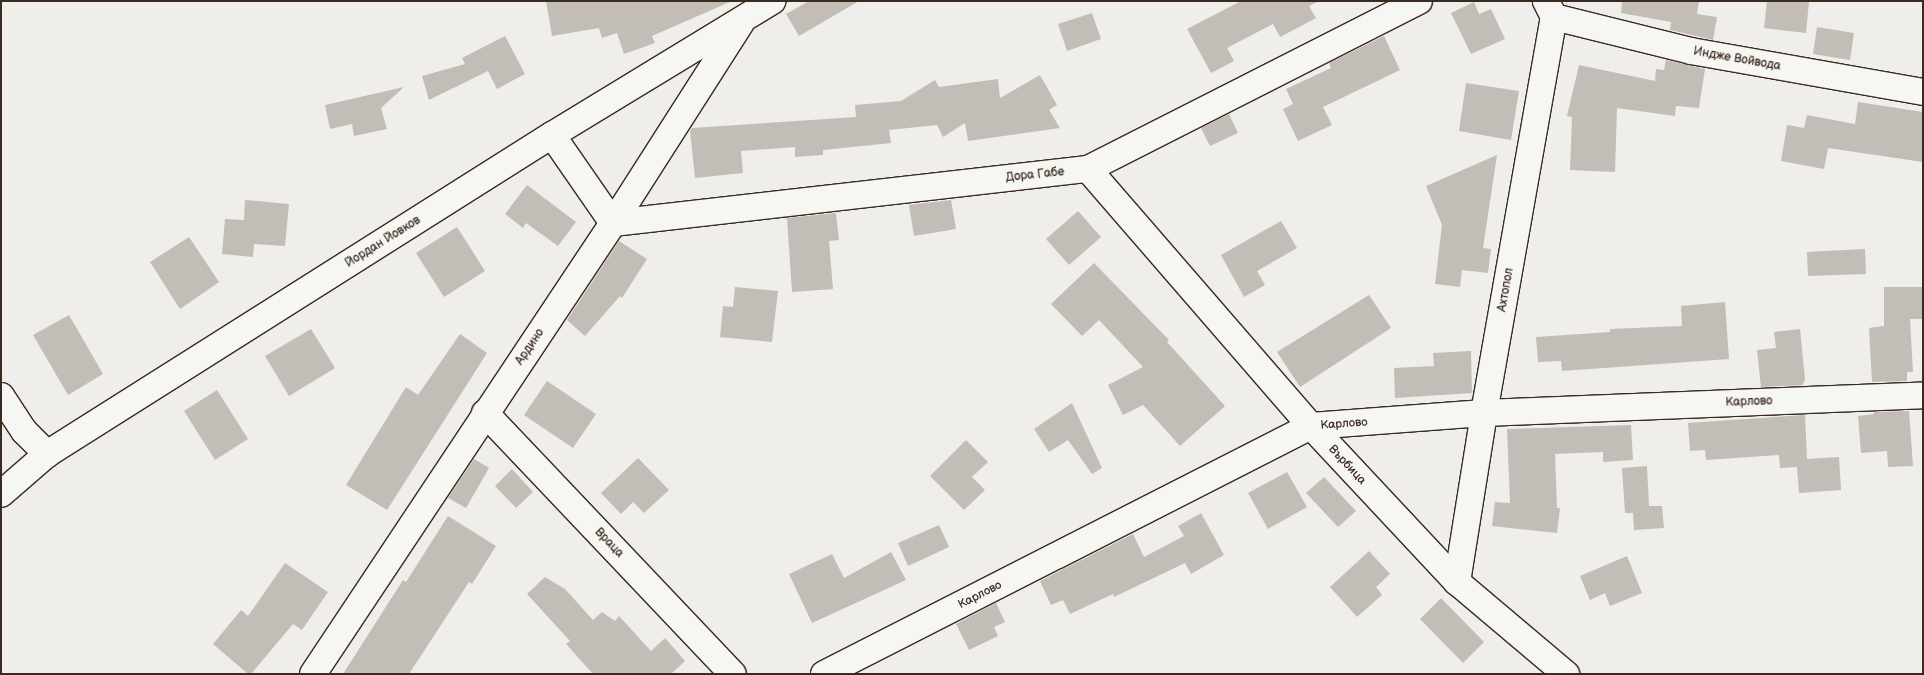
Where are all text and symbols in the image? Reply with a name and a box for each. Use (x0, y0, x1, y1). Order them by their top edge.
street label: Индже Войвода (1692, 44, 1782, 74)
street label: Дора Габе (1005, 165, 1065, 185)
street label: Йордан Йовков (343, 213, 423, 271)
street label: Ахтопол (1495, 267, 1517, 313)
street label: Ардино (513, 326, 547, 368)
street label: Карлово (1725, 394, 1773, 410)
street label: Карлово (1320, 415, 1368, 433)
street label: Върбица (1325, 442, 1369, 488)
street label: Враца (591, 525, 627, 561)
street label: Карлово (956, 578, 1004, 612)

